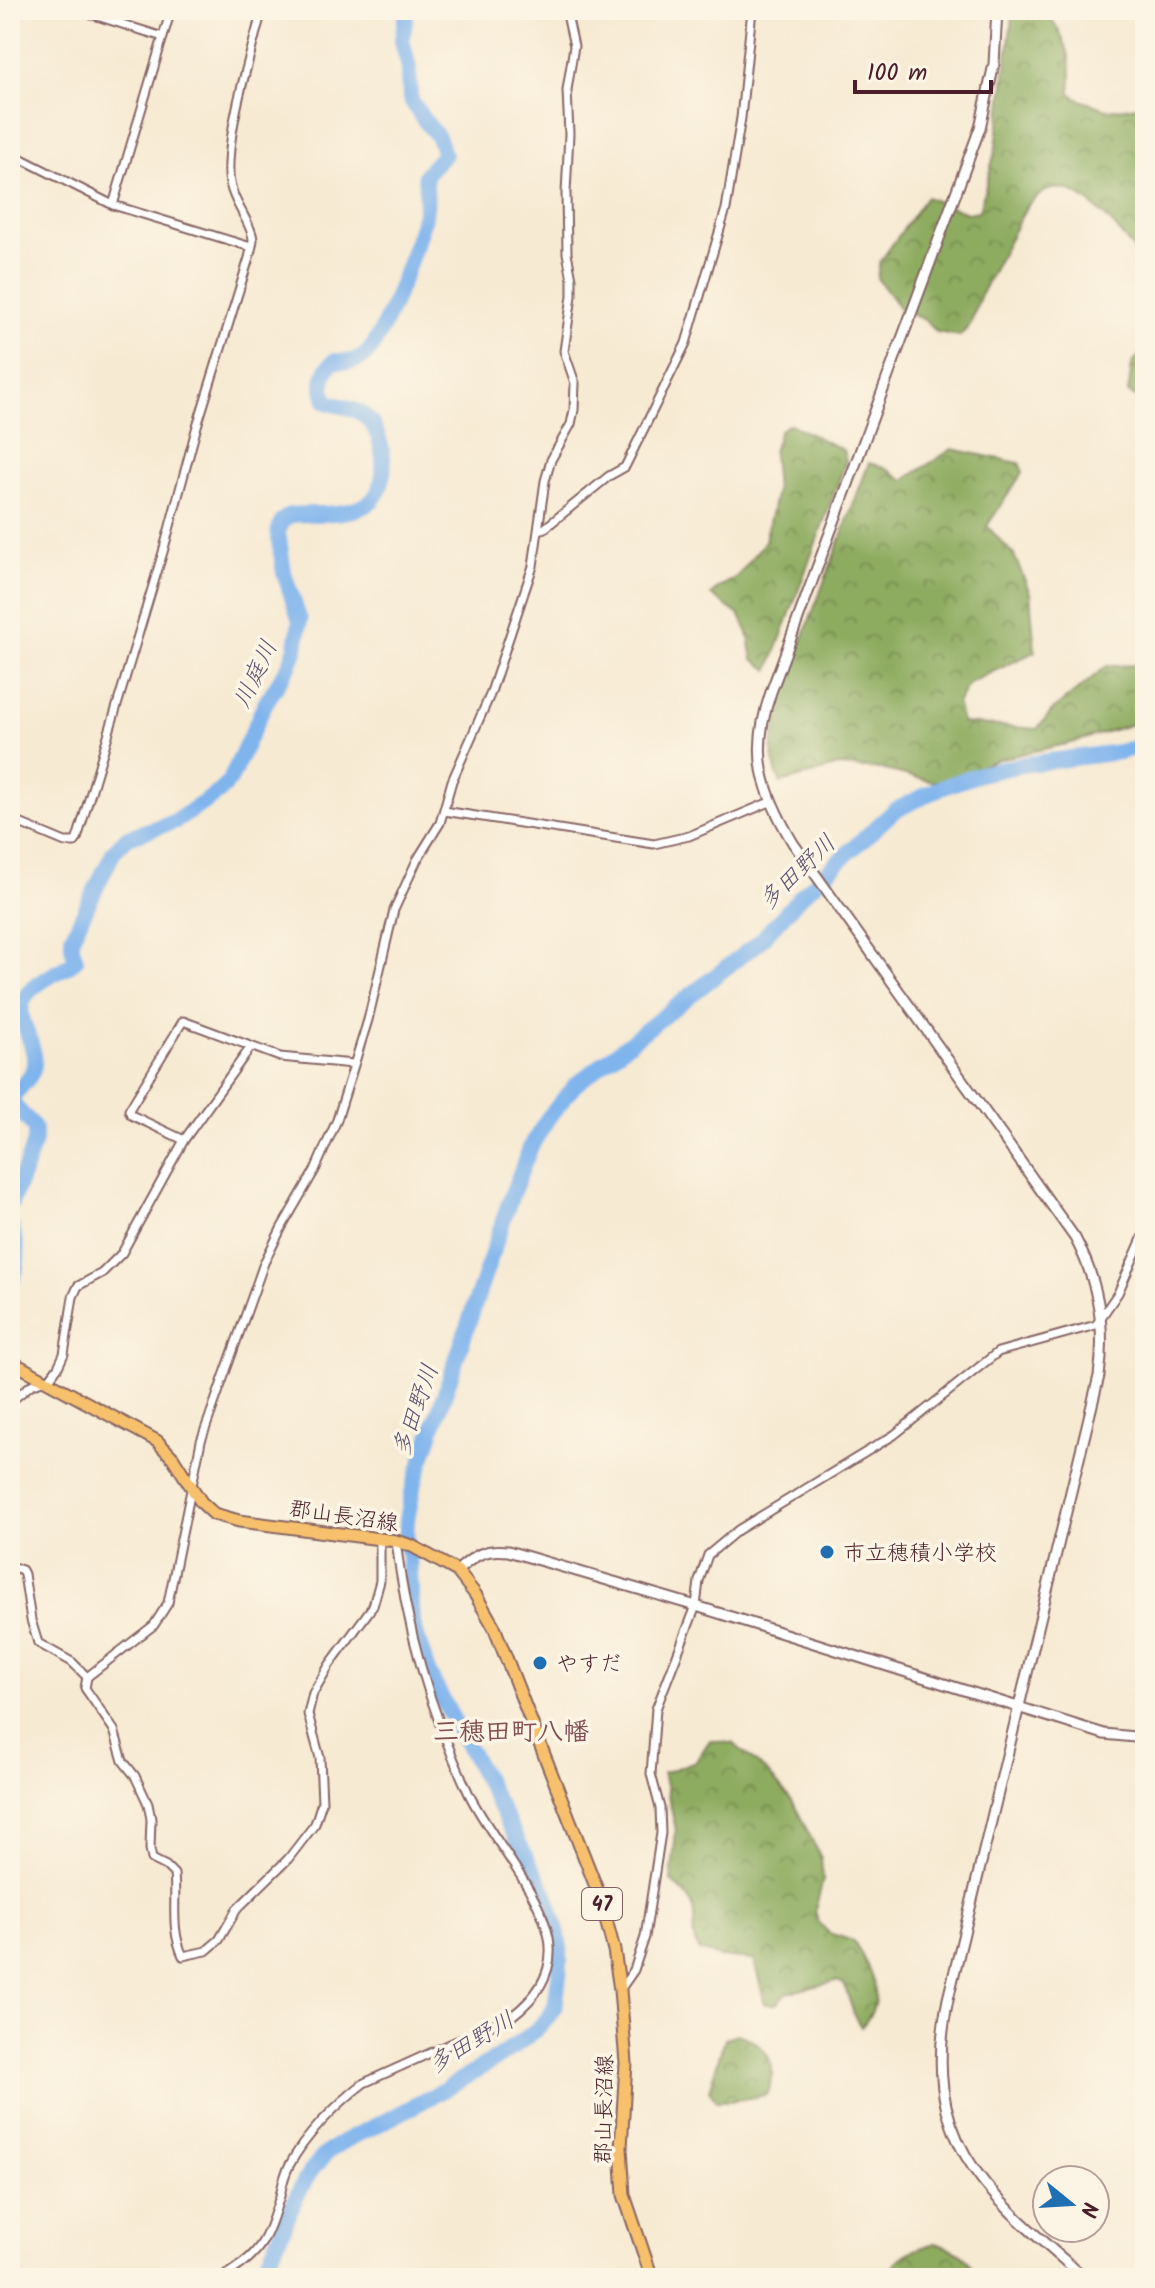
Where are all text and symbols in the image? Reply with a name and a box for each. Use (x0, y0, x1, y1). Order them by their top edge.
scale bar (855, 44, 991, 94)
text: 100 m (867, 54, 927, 93)
water label: 川庭川 (223, 634, 289, 716)
water label: 多田野川 (750, 826, 846, 920)
water label: 多田野川 (382, 1359, 450, 1462)
street label: 郡山長沼線 (287, 1492, 401, 1542)
place label: 市立穂積小学校 (843, 1537, 997, 1572)
marker: 市立穂積小学校 (818, 1543, 836, 1561)
place label: やすだ (556, 1648, 622, 1683)
marker: やすだ (531, 1654, 549, 1672)
district label: 三穂田町八幡 (433, 1712, 589, 1754)
road number: 47 (582, 1888, 622, 1920)
water label: 多田野川 (421, 2002, 523, 2085)
street label: 郡山長沼線 (587, 2054, 624, 2164)
north arrow (1031, 2164, 1111, 2244)
text: N (1069, 2197, 1106, 2222)

